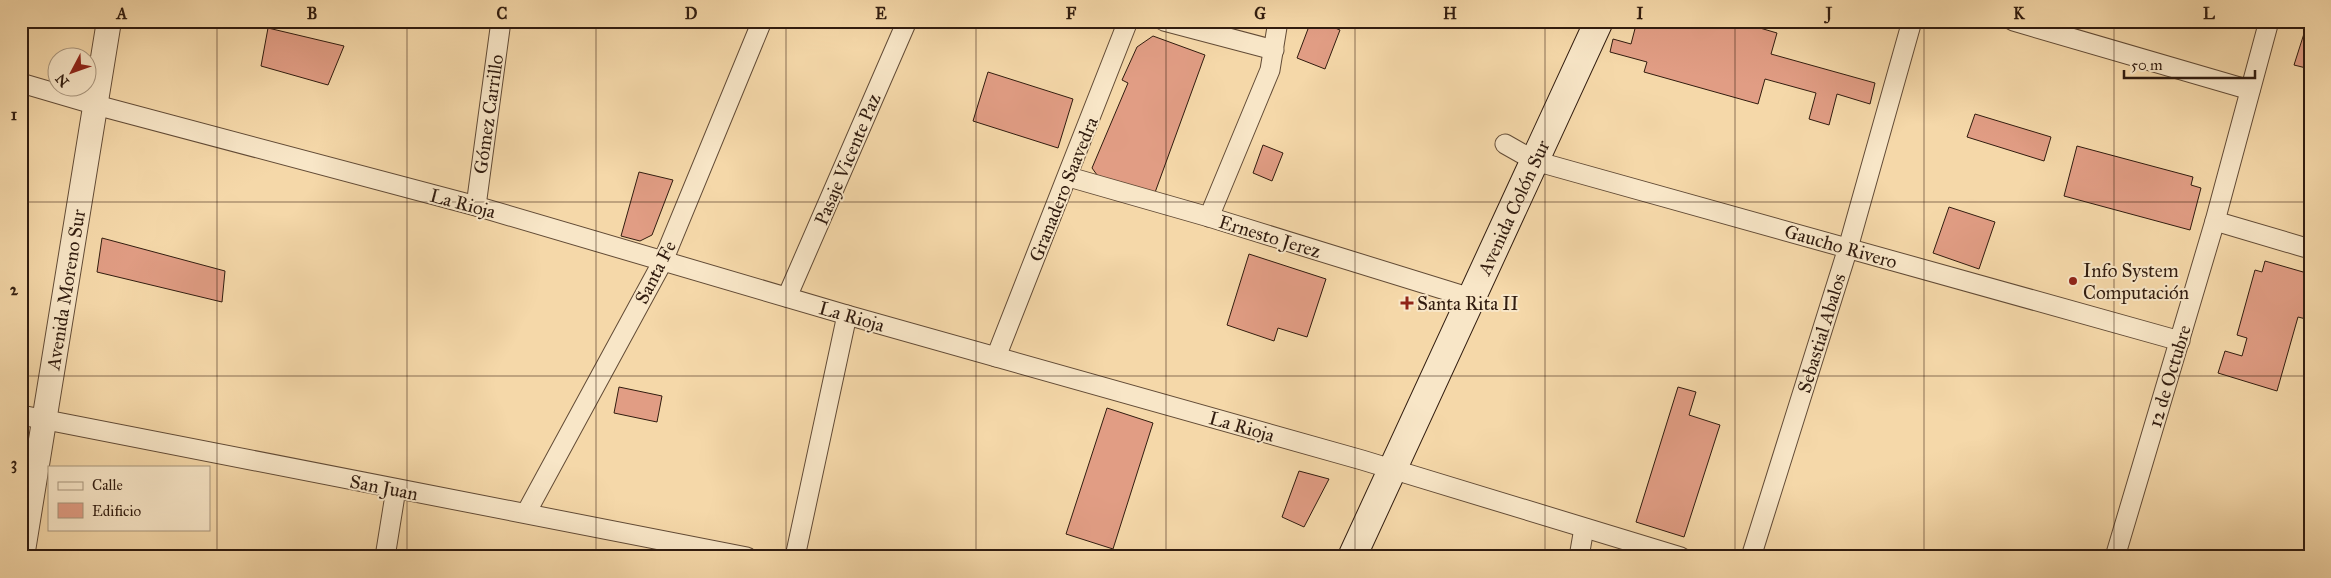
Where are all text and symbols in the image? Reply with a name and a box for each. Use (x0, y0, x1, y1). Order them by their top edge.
text: A (116, 4, 128, 23)
text: B (307, 4, 317, 23)
text: C (497, 4, 508, 23)
text: D (685, 4, 698, 23)
text: E (875, 4, 887, 23)
text: F (1066, 4, 1077, 23)
text: G (1254, 4, 1266, 23)
text: H (1443, 4, 1457, 23)
text: I (1637, 4, 1644, 23)
text: J (1824, 4, 1833, 24)
text: K (2013, 4, 2025, 23)
text: L (2203, 4, 2215, 23)
north arrow (48, 48, 98, 98)
scale bar (2124, 48, 2255, 80)
street label: Gómez Carrillo (469, 52, 508, 175)
text: 50 m (2131, 56, 2163, 74)
text: N (52, 70, 73, 90)
street label: Pasaje Vicente Paz (809, 90, 886, 228)
text: 1 (11, 105, 18, 124)
street label: Granadero Saavedra (1024, 113, 1103, 265)
street label: Avenida Colón Sur (1472, 136, 1555, 280)
street label: La Rioja (428, 184, 499, 224)
street label: Avenida Moreno Sur (41, 207, 90, 372)
street label: Ernesto Jerez (1216, 210, 1324, 264)
street label: Gaucho Rivero (1782, 219, 1900, 274)
street label: Santa Fe (630, 237, 681, 308)
place label: Info System Computación (2083, 259, 2189, 304)
street label: Sebastial Abalos (1792, 270, 1851, 396)
marker: Info System Computación (2067, 275, 2079, 287)
text: 2 (10, 280, 19, 299)
place label: Santa Rita II (1417, 292, 1519, 315)
street label: La Rioja (816, 296, 888, 337)
marker: Santa Rita II (1401, 297, 1413, 309)
street label: 12 de Octubre (2143, 322, 2196, 430)
street label: La Rioja (1206, 406, 1278, 447)
text: 3 (11, 454, 17, 474)
legend (48, 466, 210, 530)
street label: San Juan (348, 470, 420, 506)
text: Calle (92, 476, 123, 494)
text: Edificio (92, 502, 141, 520)

